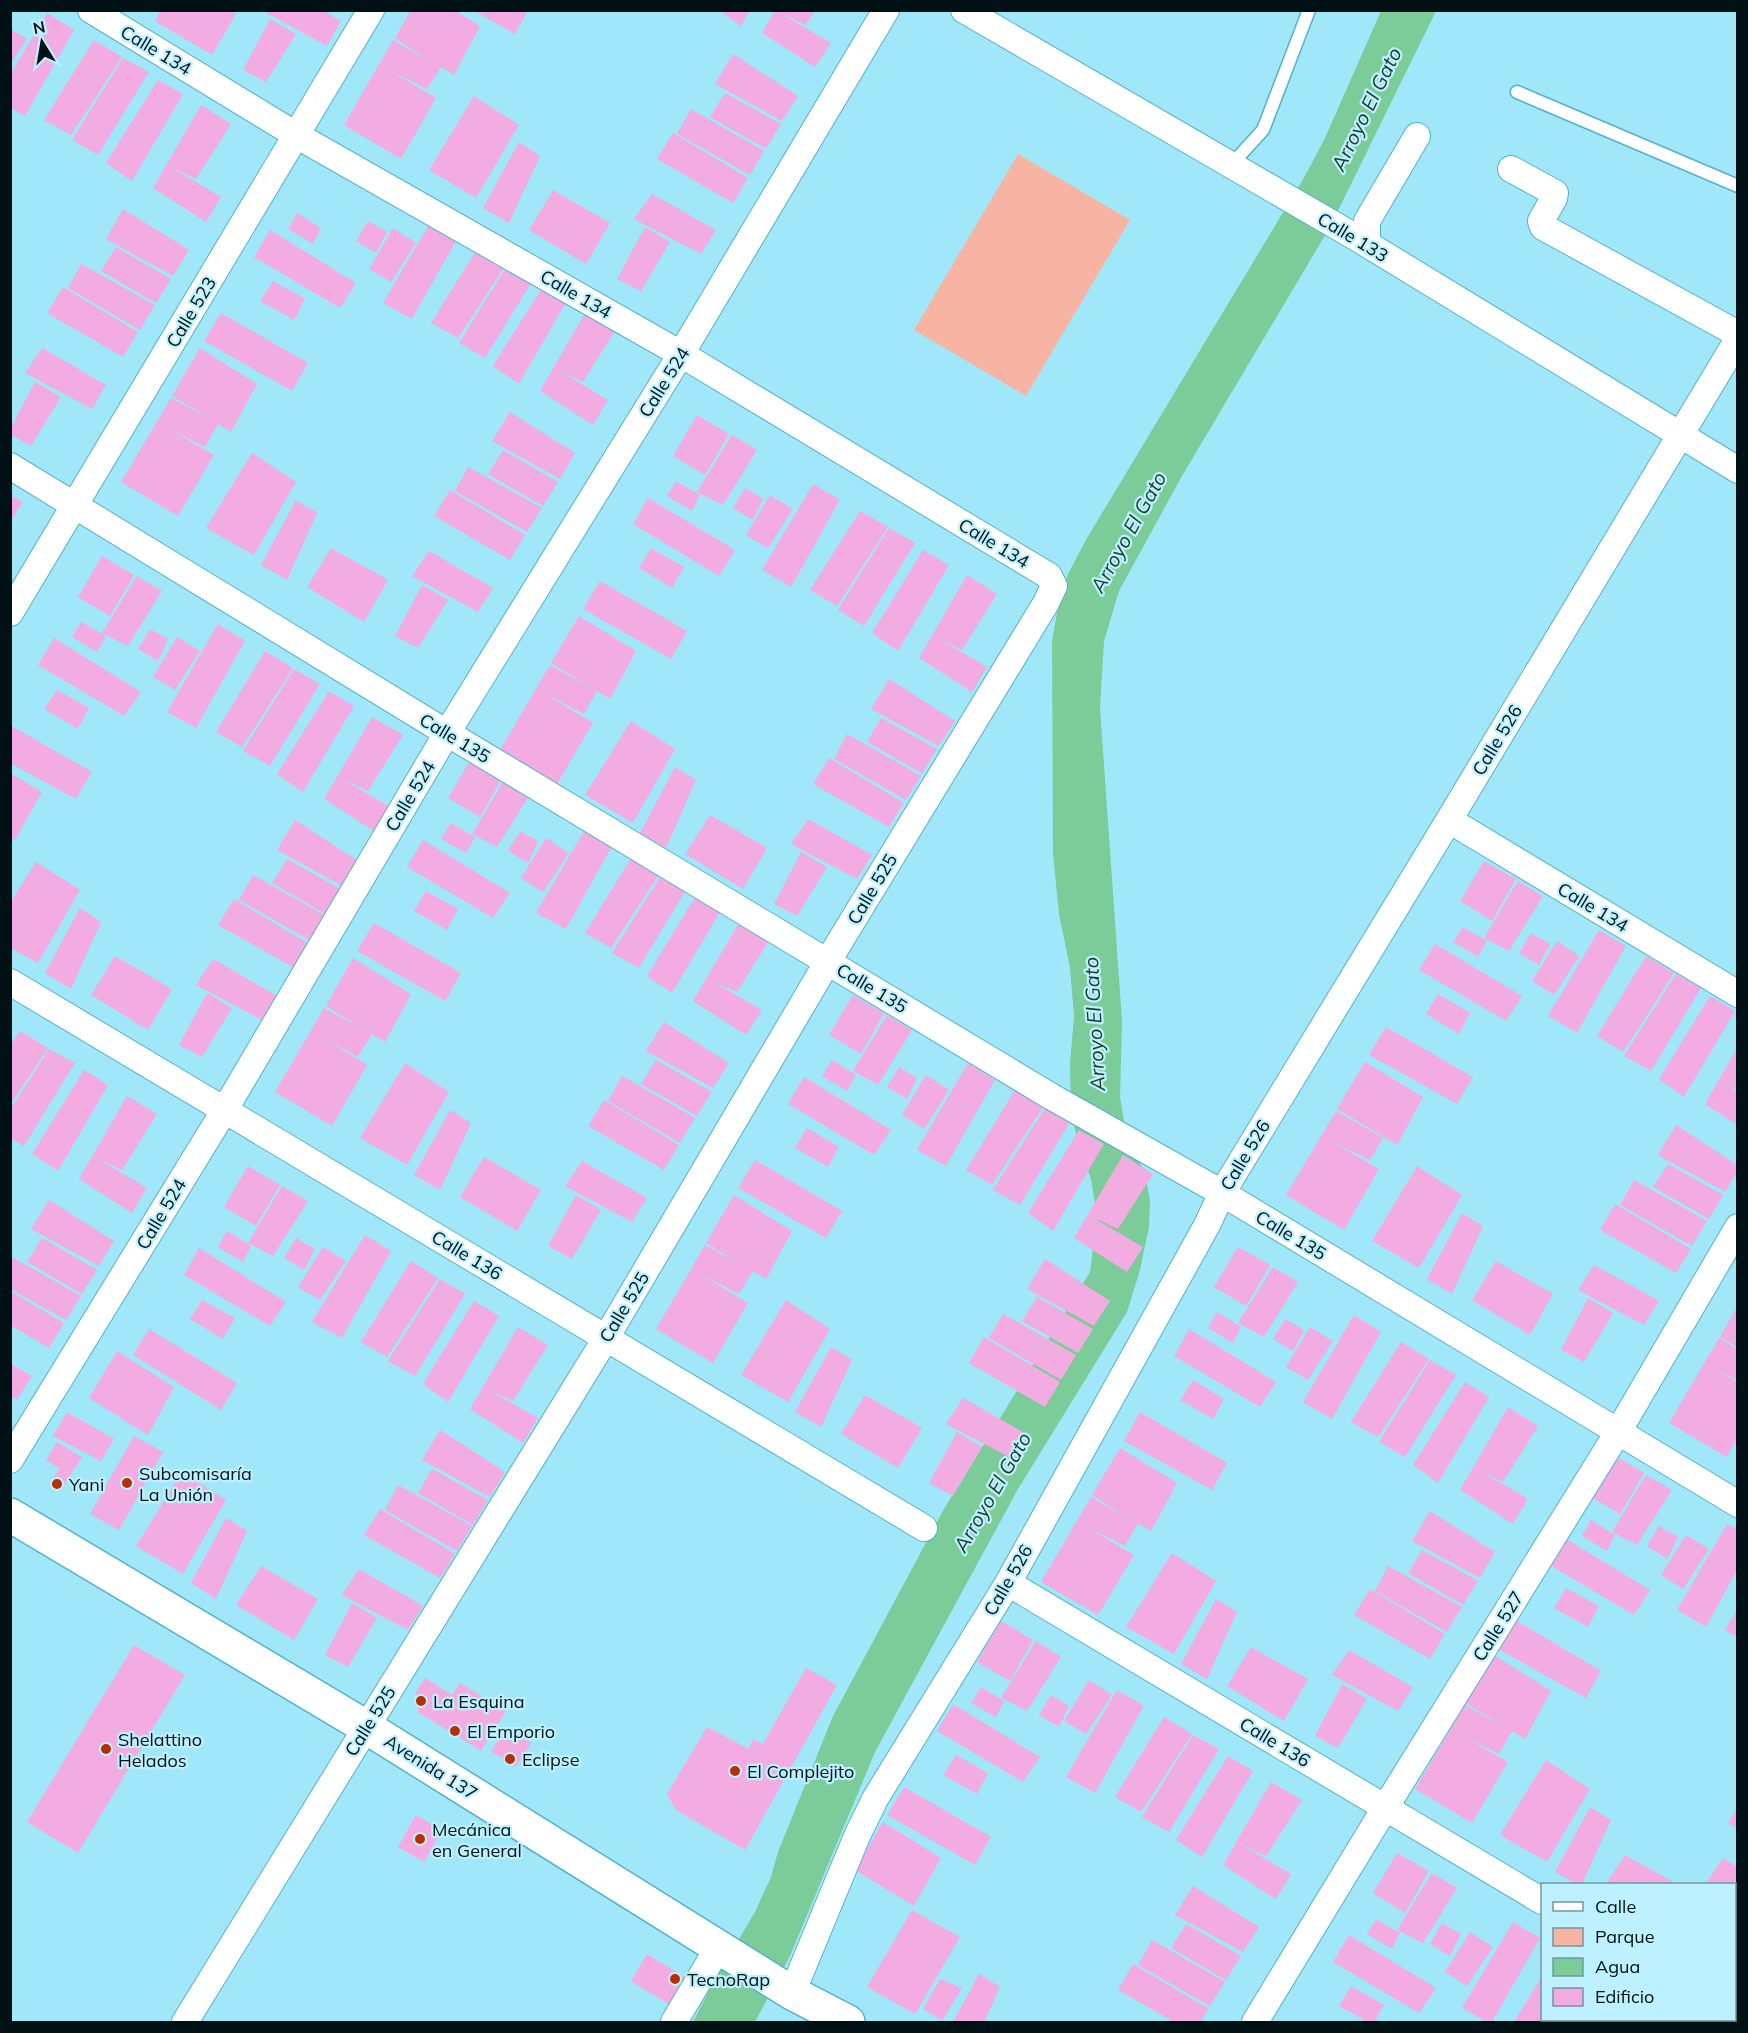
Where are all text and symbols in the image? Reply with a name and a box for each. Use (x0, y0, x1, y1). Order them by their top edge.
north arrow (12, 12, 72, 72)
text: N (31, 16, 47, 38)
street label: Calle 134 (117, 20, 196, 80)
water label: Arroyo El Gato (1325, 43, 1407, 176)
street label: Calle 133 (1314, 207, 1392, 267)
street label: Calle 134 (536, 264, 616, 324)
street label: Calle 523 (161, 273, 221, 351)
street label: Calle 524 (634, 343, 695, 421)
water label: Arroyo El Gato (1084, 467, 1171, 598)
street label: Calle 134 (955, 513, 1034, 573)
street label: Calle 526 (1467, 701, 1527, 779)
street label: Calle 135 (416, 708, 495, 768)
street label: Calle 524 (380, 756, 440, 835)
street label: Calle 525 (842, 849, 902, 928)
street label: Calle 134 (1554, 877, 1633, 937)
water label: Arroyo El Gato (1078, 956, 1110, 1093)
street label: Calle 135 (833, 958, 912, 1018)
street label: Calle 526 (1215, 1116, 1275, 1194)
street label: Calle 524 (131, 1174, 191, 1253)
street label: Calle 135 (1252, 1205, 1331, 1265)
street label: Calle 136 (428, 1225, 506, 1285)
street label: Calle 525 (594, 1267, 654, 1346)
water label: Arroyo El Gato (947, 1428, 1036, 1557)
place label: Subcomisaría La Unión (139, 1462, 252, 1506)
place label: Yani (68, 1473, 104, 1496)
marker: Subcomisaría La Unión (120, 1476, 134, 1490)
marker: Yani (50, 1477, 64, 1491)
street label: Calle 526 (978, 1540, 1038, 1620)
street label: Calle 527 (1468, 1587, 1528, 1665)
street label: Calle 525 (340, 1682, 401, 1760)
place label: La Esquina (433, 1690, 525, 1713)
marker: La Esquina (414, 1694, 428, 1708)
street label: Calle 136 (1236, 1712, 1314, 1772)
place label: El Emporio (467, 1720, 555, 1743)
marker: El Emporio (448, 1724, 462, 1738)
place label: Shelattino Helados (118, 1728, 202, 1772)
street label: Avenida 137 (380, 1729, 482, 1805)
marker: Shelattino Helados (99, 1742, 113, 1756)
place label: Eclipse (522, 1748, 580, 1771)
marker: Eclipse (503, 1752, 517, 1766)
place label: El Complejito (747, 1760, 854, 1783)
marker: El Complejito (728, 1764, 742, 1778)
place label: Mecánica en General (432, 1818, 522, 1862)
marker: Mecánica en General (413, 1832, 427, 1846)
legend (1541, 1883, 1736, 2021)
text: Calle (1595, 1895, 1636, 1918)
text: Parque (1595, 1925, 1654, 1948)
text: Agua (1595, 1955, 1640, 1978)
place label: TecnoRap (687, 1968, 770, 1991)
marker: TecnoRap (668, 1972, 682, 1986)
text: Edificio (1595, 1985, 1654, 2008)

